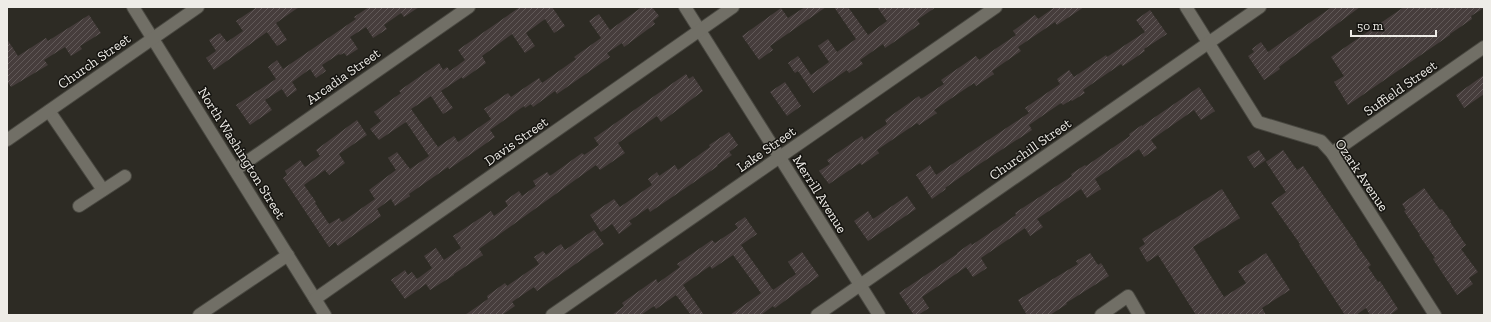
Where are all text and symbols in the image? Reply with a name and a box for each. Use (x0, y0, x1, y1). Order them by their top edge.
scale bar (1351, 12, 1436, 38)
text: 50 m (1357, 19, 1384, 33)
street label: Church Street (55, 30, 135, 93)
street label: Arcadia Street (303, 44, 384, 108)
street label: Suffield Street (1360, 56, 1441, 120)
street label: North Washington Street (194, 84, 289, 223)
street label: Davis Street (481, 113, 552, 169)
street label: Churchill Street (986, 114, 1075, 184)
street label: Lake Street (734, 122, 800, 176)
street label: Ozark Avenue (1331, 136, 1392, 215)
street label: Merrill Avenue (789, 152, 851, 237)

